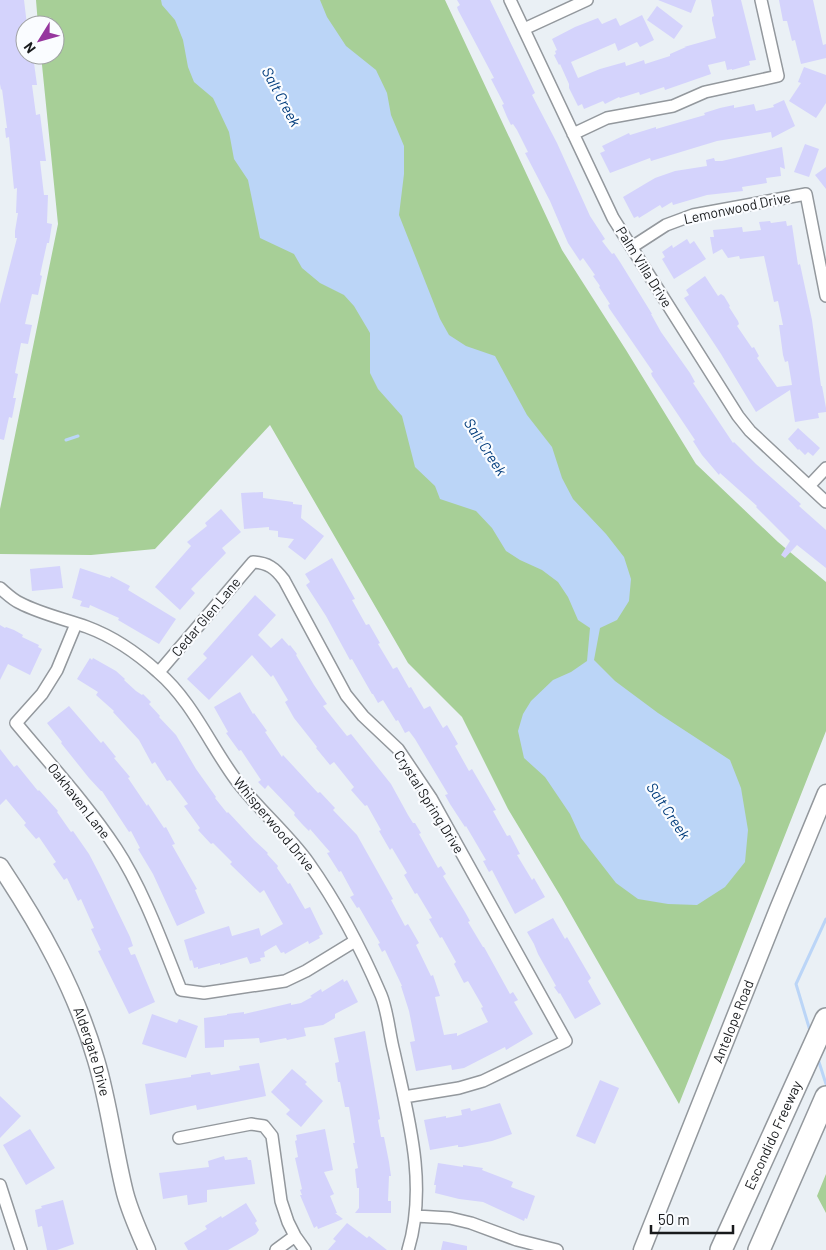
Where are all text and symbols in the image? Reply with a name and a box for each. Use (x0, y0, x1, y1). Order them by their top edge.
north arrow (15, 15, 65, 65)
text: N (20, 39, 39, 57)
water label: Salt Creek (259, 64, 305, 130)
street label: Lemonwood Drive (682, 188, 792, 227)
street label: Palm Villa Drive (613, 223, 676, 310)
water label: Salt Creek (461, 414, 511, 479)
street label: Cedar Glen Lane (168, 574, 244, 660)
street label: Crystal Spring Drive (391, 747, 468, 857)
street label: Oakhaven Lane (44, 759, 114, 842)
street label: Whisperwood Drive (230, 773, 319, 874)
water label: Salt Creek (643, 779, 695, 843)
street label: Antelope Road (708, 977, 757, 1065)
street label: Aldergate Drive (70, 1004, 114, 1098)
street label: Escondido Freeway (741, 1077, 805, 1192)
scale bar (651, 1202, 734, 1234)
text: 50 m (658, 1210, 690, 1228)

